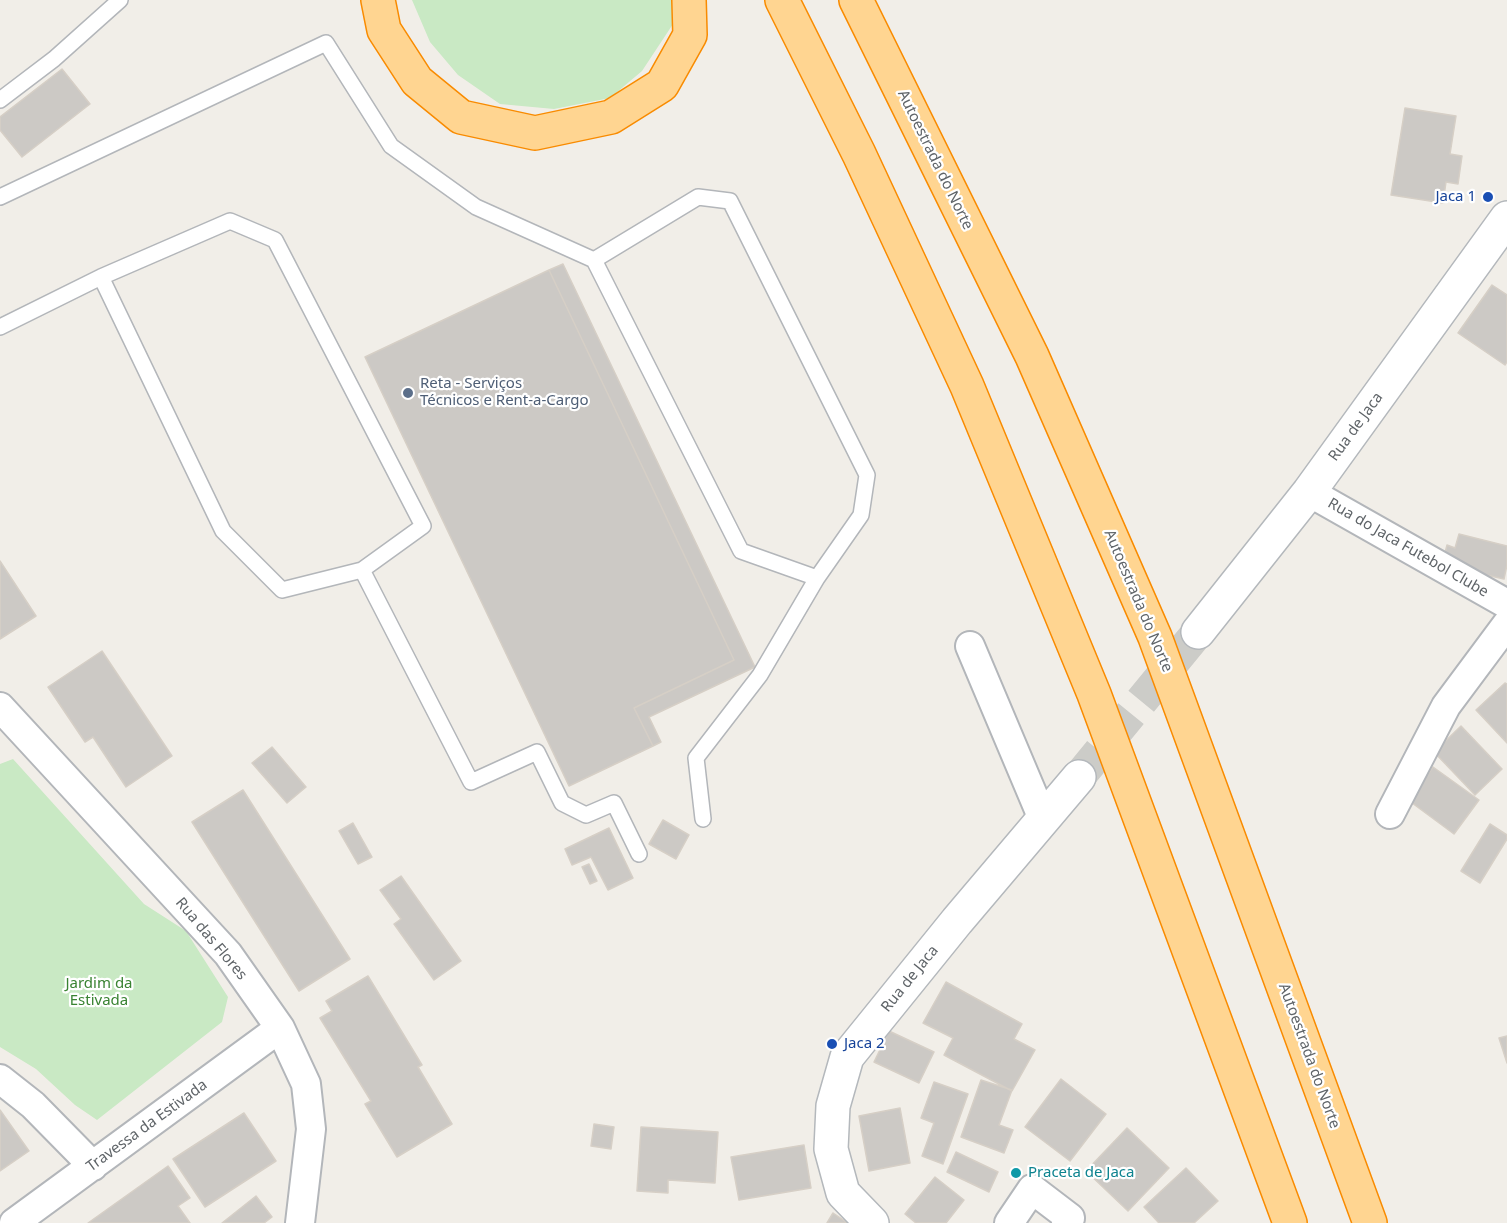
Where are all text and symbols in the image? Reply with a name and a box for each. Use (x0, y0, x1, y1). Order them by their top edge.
street label: Autoestrada do Norte (893, 87, 977, 233)
place label: Jaca 1 (1435, 188, 1476, 206)
marker: Jaca 1 (1481, 190, 1495, 204)
place label: Reta - Serviços Técnicos e Rent-a-Cargo (420, 375, 589, 410)
marker: Reta - Serviços Técnicos e Rent-a-Cargo (401, 386, 415, 400)
street label: Rua de Jaca (1325, 389, 1387, 465)
street label: Rua do Jaca Futebol Clube (1324, 495, 1492, 601)
street label: Autoestrada do Norte (1100, 527, 1176, 675)
street label: Rua das Flores (171, 894, 251, 984)
street label: Rua de Jaca (878, 942, 942, 1016)
park label: Jardim da Estivada (65, 975, 133, 1010)
street label: Autoestrada do Norte (1274, 981, 1344, 1131)
place label: Jaca 2 (844, 1035, 885, 1053)
marker: Jaca 2 (825, 1037, 839, 1051)
street label: Travessa da Estivada (83, 1076, 211, 1176)
place label: Praceta de Jaca (1028, 1164, 1134, 1182)
marker: Praceta de Jaca (1009, 1166, 1023, 1180)

